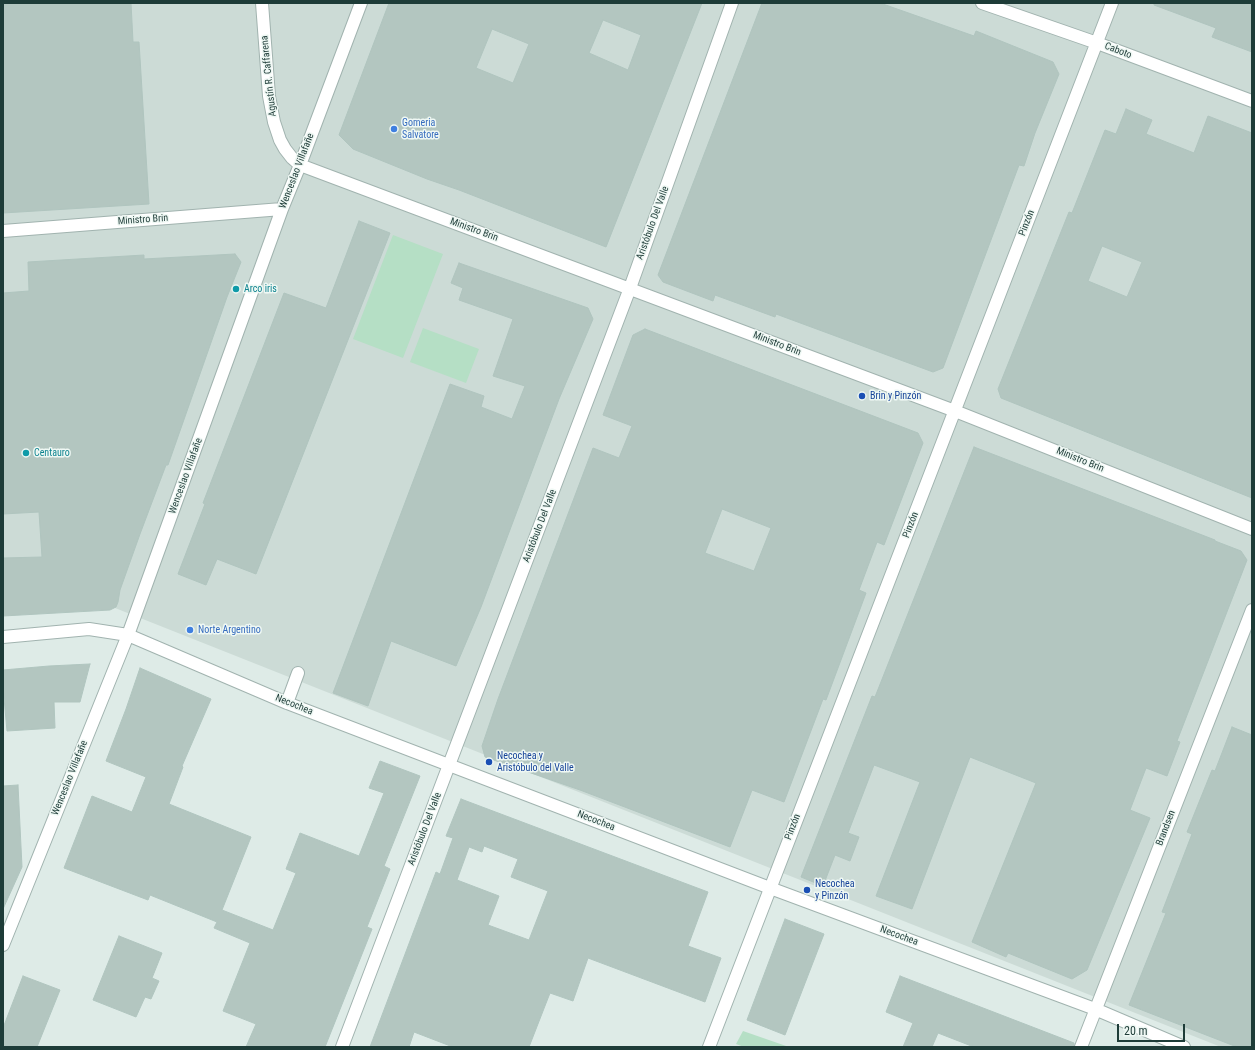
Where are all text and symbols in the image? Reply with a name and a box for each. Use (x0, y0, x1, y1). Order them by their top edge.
street label: Agustín R. Caffarena (259, 35, 279, 117)
street label: Caboto (1103, 40, 1133, 62)
place label: Gomeria Salvatore (402, 117, 439, 140)
marker: Gomeria Salvatore (389, 124, 399, 134)
street label: Wenceslao Villafañe (277, 131, 317, 211)
street label: Aristóbulo Del Valle (634, 185, 672, 261)
street label: Pinzón (1017, 208, 1037, 238)
street label: Ministro Brin (117, 212, 169, 228)
street label: Ministro Brin (448, 216, 500, 244)
place label: Arco iris (244, 283, 277, 295)
marker: Arco iris (231, 284, 241, 294)
street label: Ministro Brin (751, 329, 803, 359)
place label: Brin y Pinzón (870, 390, 921, 402)
marker: Brin y Pinzón (857, 391, 867, 401)
street label: Wenceslao Villafañe (167, 436, 205, 516)
street label: Ministro Brin (1054, 445, 1106, 475)
place label: Centauro (34, 447, 70, 459)
marker: Centauro (21, 448, 31, 458)
street label: Aristóbulo Del Valle (521, 488, 559, 564)
street label: Pinzón (901, 510, 921, 540)
place label: Norte Argentino (198, 624, 261, 636)
marker: Norte Argentino (185, 625, 195, 635)
street label: Necochea (273, 692, 315, 718)
street label: Wenceslao Villafañe (49, 739, 91, 817)
place label: Necochea y Aristóbulo del Valle (497, 750, 574, 774)
marker: Necochea y Aristóbulo del Valle (484, 757, 494, 767)
street label: Aristóbulo Del Valle (406, 791, 444, 867)
street label: Necochea (575, 808, 617, 834)
street label: Brandsen (1154, 809, 1178, 847)
street label: Pinzón (783, 812, 803, 842)
place label: Necochea y Pinzón (815, 878, 854, 902)
marker: Necochea y Pinzón (802, 885, 812, 895)
street label: Necochea (878, 924, 920, 948)
scale bar (1119, 1016, 1187, 1042)
text: 20 m (1124, 1024, 1148, 1038)

